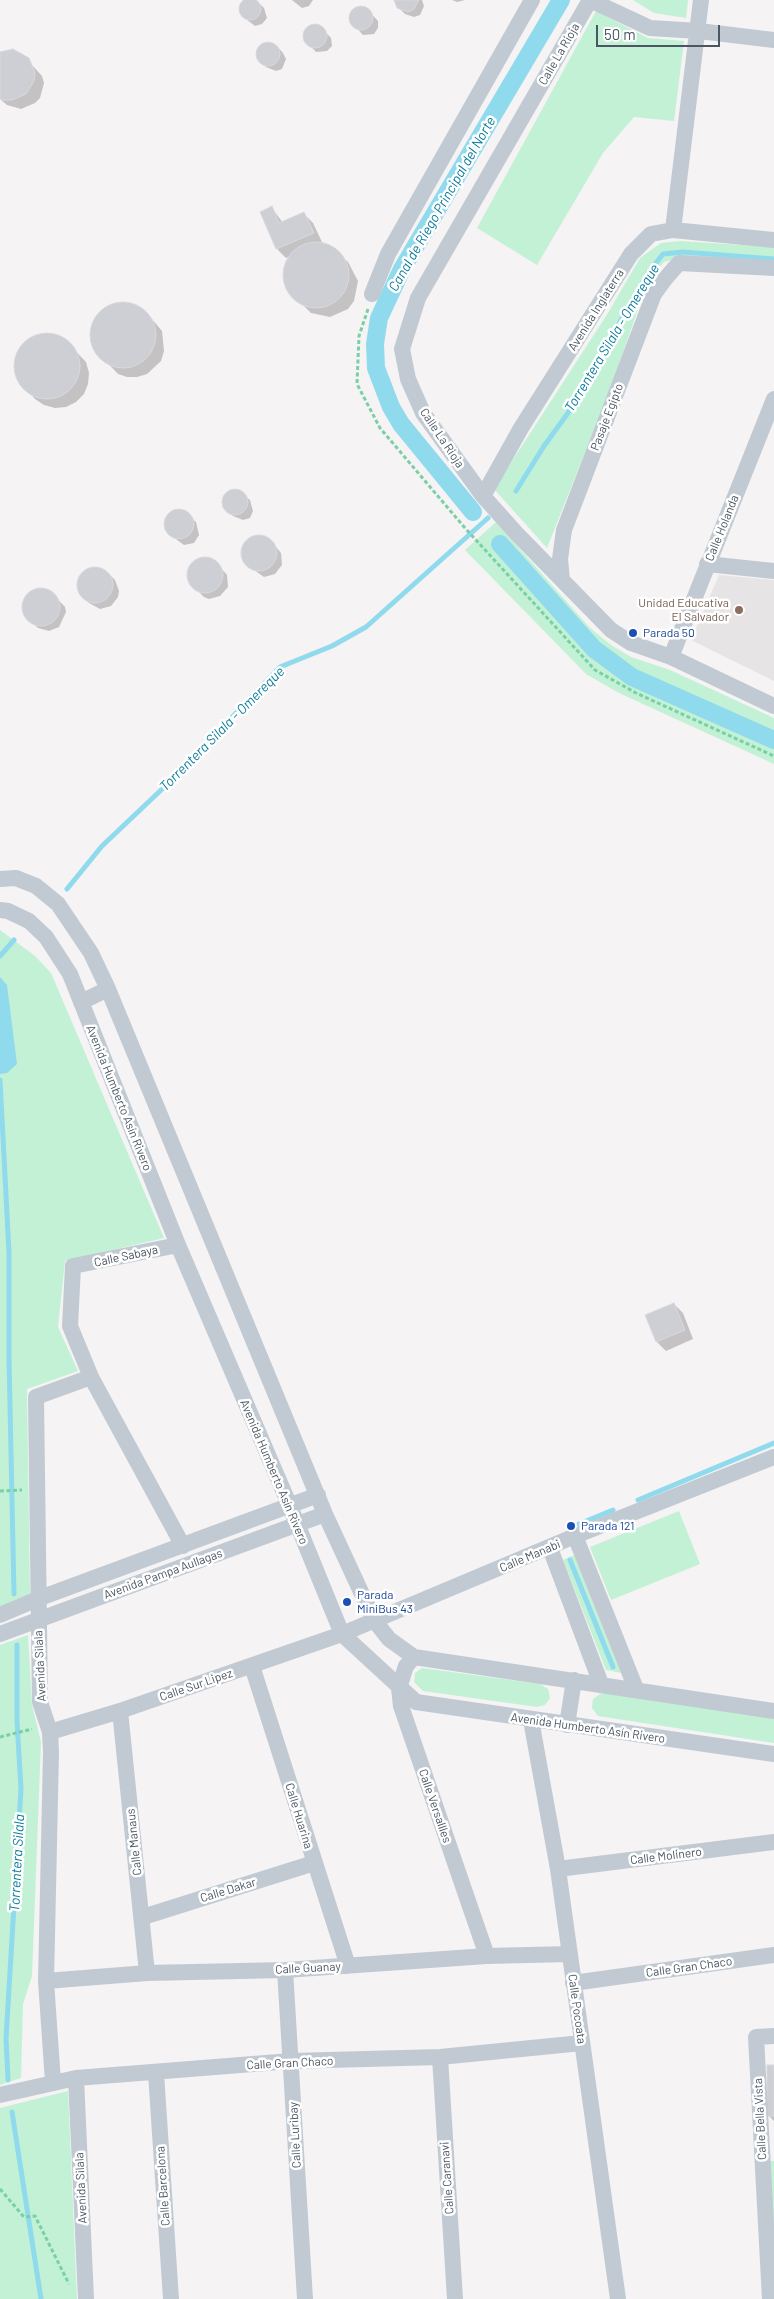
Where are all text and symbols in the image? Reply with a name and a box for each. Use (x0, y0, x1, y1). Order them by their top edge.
scale bar (599, 15, 723, 47)
street label: Calle La Rioja (536, 21, 582, 87)
text: 50 m (604, 25, 636, 43)
water label: Canal de Riego Principal del Norte (385, 114, 499, 294)
water label: Torrentera Silala - Omereque (561, 261, 663, 415)
street label: Avenida Inglaterra (565, 266, 627, 354)
street label: Pasaje Egipto (588, 381, 626, 453)
street label: Calle La Rioja (417, 405, 467, 471)
street label: Calle Holanda (702, 493, 742, 563)
place label: Unidad Educativa El Salvador (638, 596, 729, 624)
marker: Unidad Educativa El Salvador (733, 604, 745, 616)
place label: Parada 50 (643, 626, 695, 640)
marker: Parada 50 (627, 627, 639, 639)
water label: Torrentera Silala - Omereque (156, 663, 288, 795)
street label: Avenida Humberto Asín Rivero (83, 1023, 155, 1173)
street label: Calle Sabaya (93, 1242, 159, 1270)
street label: Avenida Humberto Asín Rivero (237, 1397, 311, 1547)
place label: Parada 121 (581, 1519, 634, 1533)
marker: Parada 121 (565, 1520, 577, 1532)
street label: Calle Manabi (497, 1537, 563, 1575)
street label: Avenida Pampa Aullagas (102, 1546, 224, 1602)
place label: Parada MiniBus 43 (357, 1588, 413, 1616)
marker: Parada MiniBus 43 (341, 1596, 353, 1608)
street label: Avenida Silala (31, 1630, 49, 1702)
street label: Calle Sur Lipez (158, 1666, 234, 1704)
street label: Avenida Humberto Asín Rivero (510, 1710, 666, 1746)
street label: Calle Versallles (416, 1767, 454, 1845)
street label: Calle Huarina (282, 1781, 316, 1851)
street label: Calle Manaus (123, 1808, 145, 1876)
water label: Torrentera Silala (6, 1814, 28, 1912)
street label: Calle Molinero (629, 1844, 703, 1868)
street label: Calle Dakar (198, 1875, 258, 1905)
street label: Calle Gran Chaco (645, 1954, 733, 1980)
street label: Calle Guanay (275, 1959, 341, 1977)
street label: Calle Pocoata (565, 1973, 589, 2045)
street label: Calle Gran Chaco (246, 2054, 334, 2072)
street label: Calle Bella Vista (751, 2078, 769, 2160)
street label: Calle Luribay (286, 2101, 304, 2169)
street label: Calle Caranavi (437, 2141, 457, 2215)
street label: Calle Barcelona (153, 2146, 173, 2226)
street label: Avenida Silala (72, 2152, 90, 2224)

